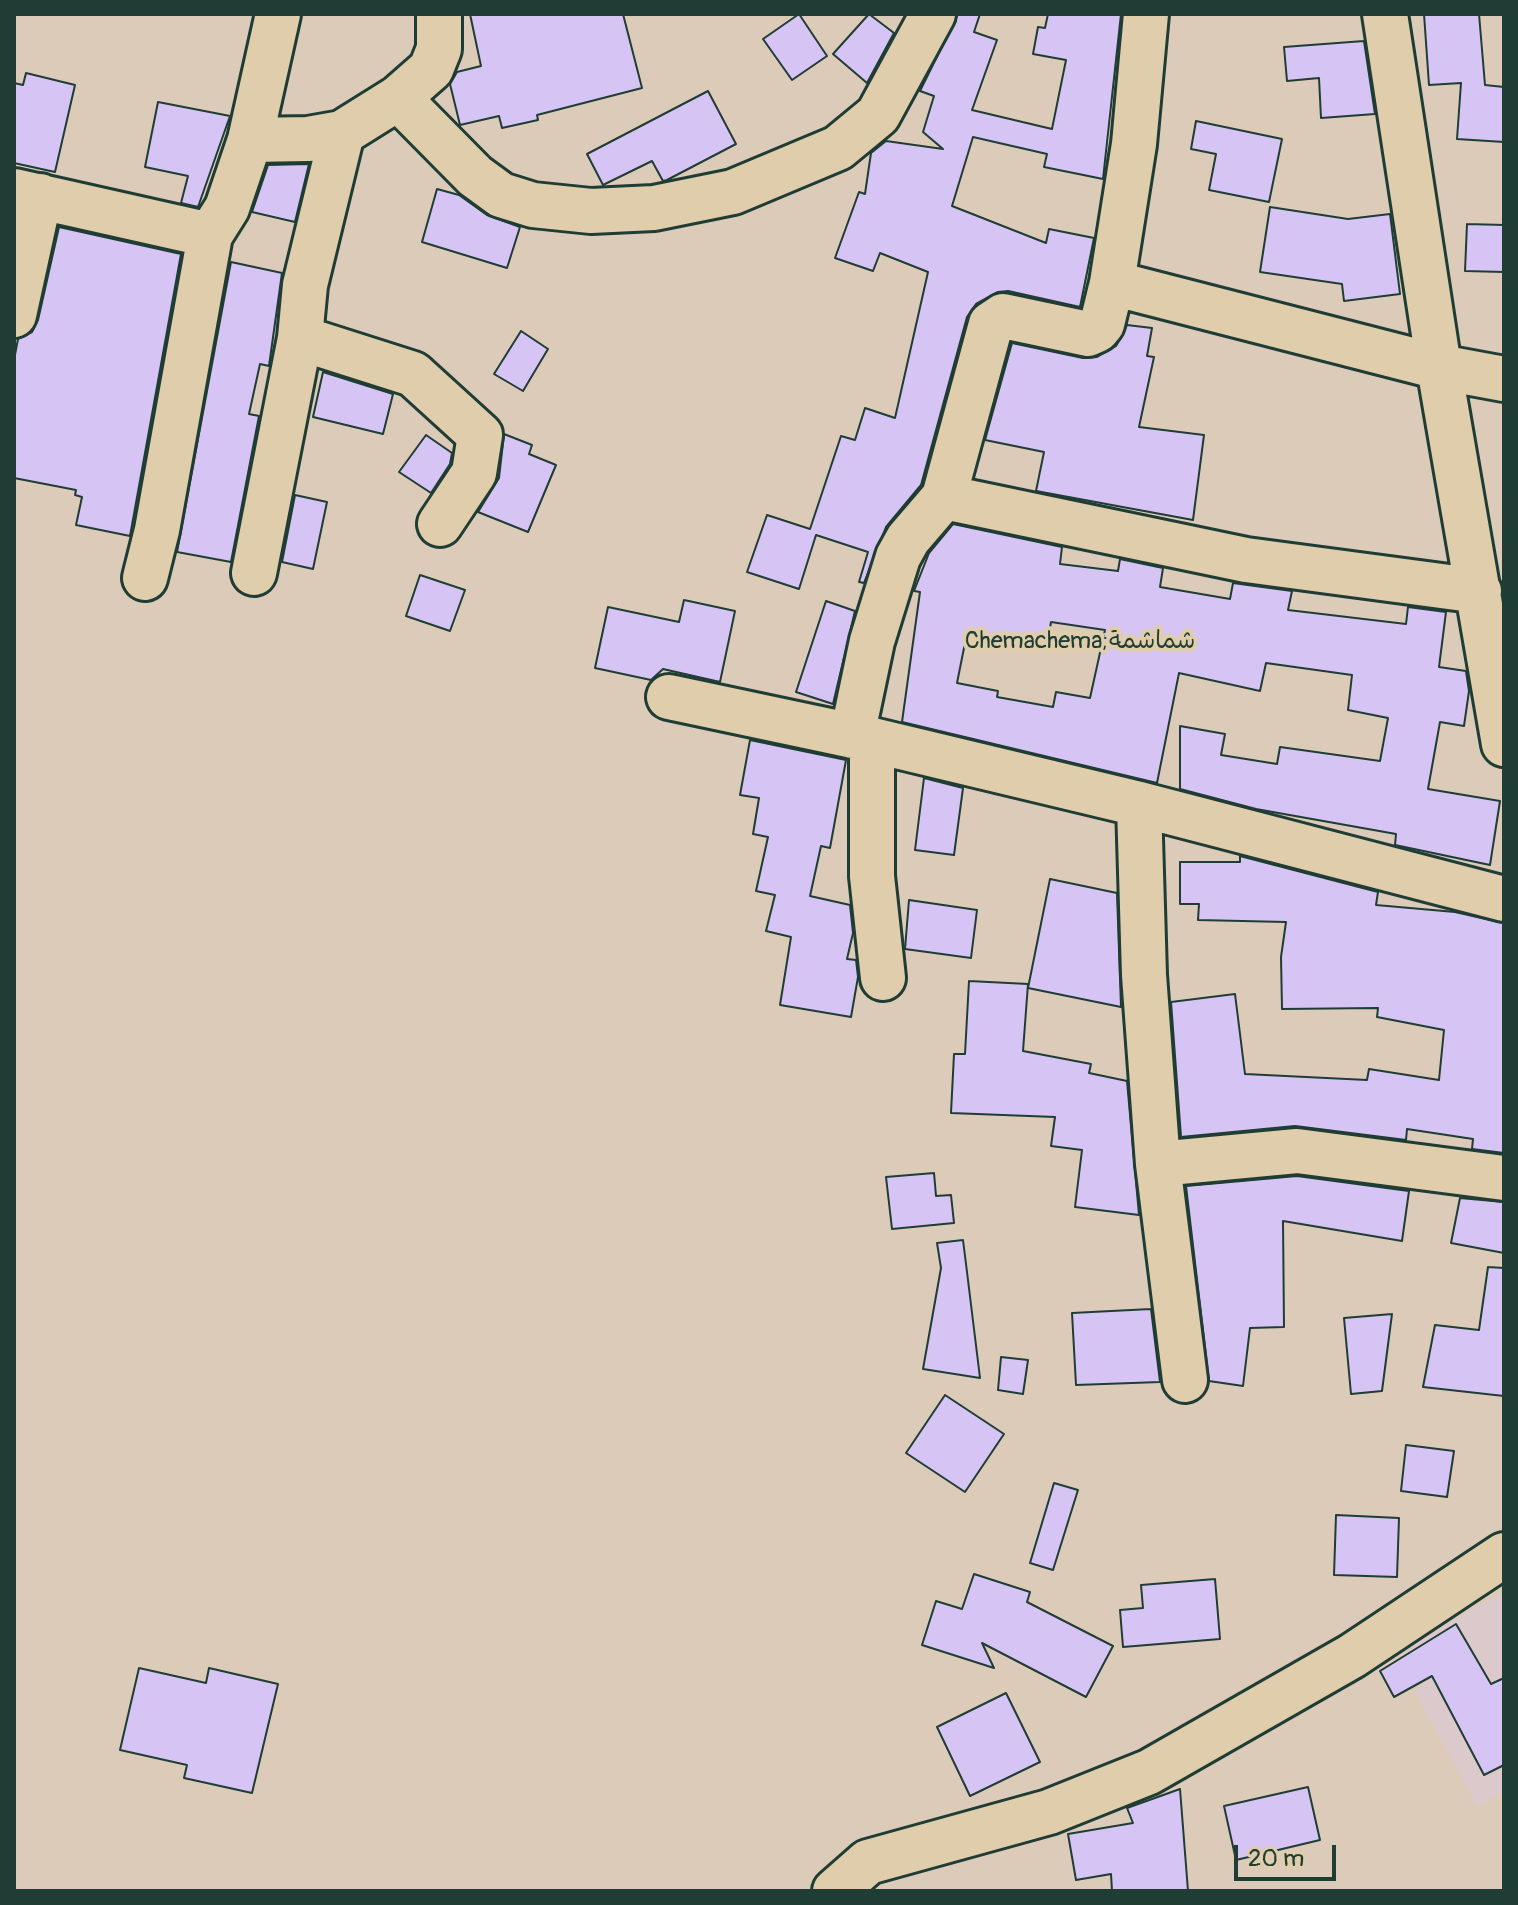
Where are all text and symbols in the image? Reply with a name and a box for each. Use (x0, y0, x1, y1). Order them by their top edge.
district label: Chemachema;شماشمة (965, 628, 1195, 656)
scale bar (1238, 1829, 1340, 1879)
text: 20 m (1248, 1844, 1304, 1873)

